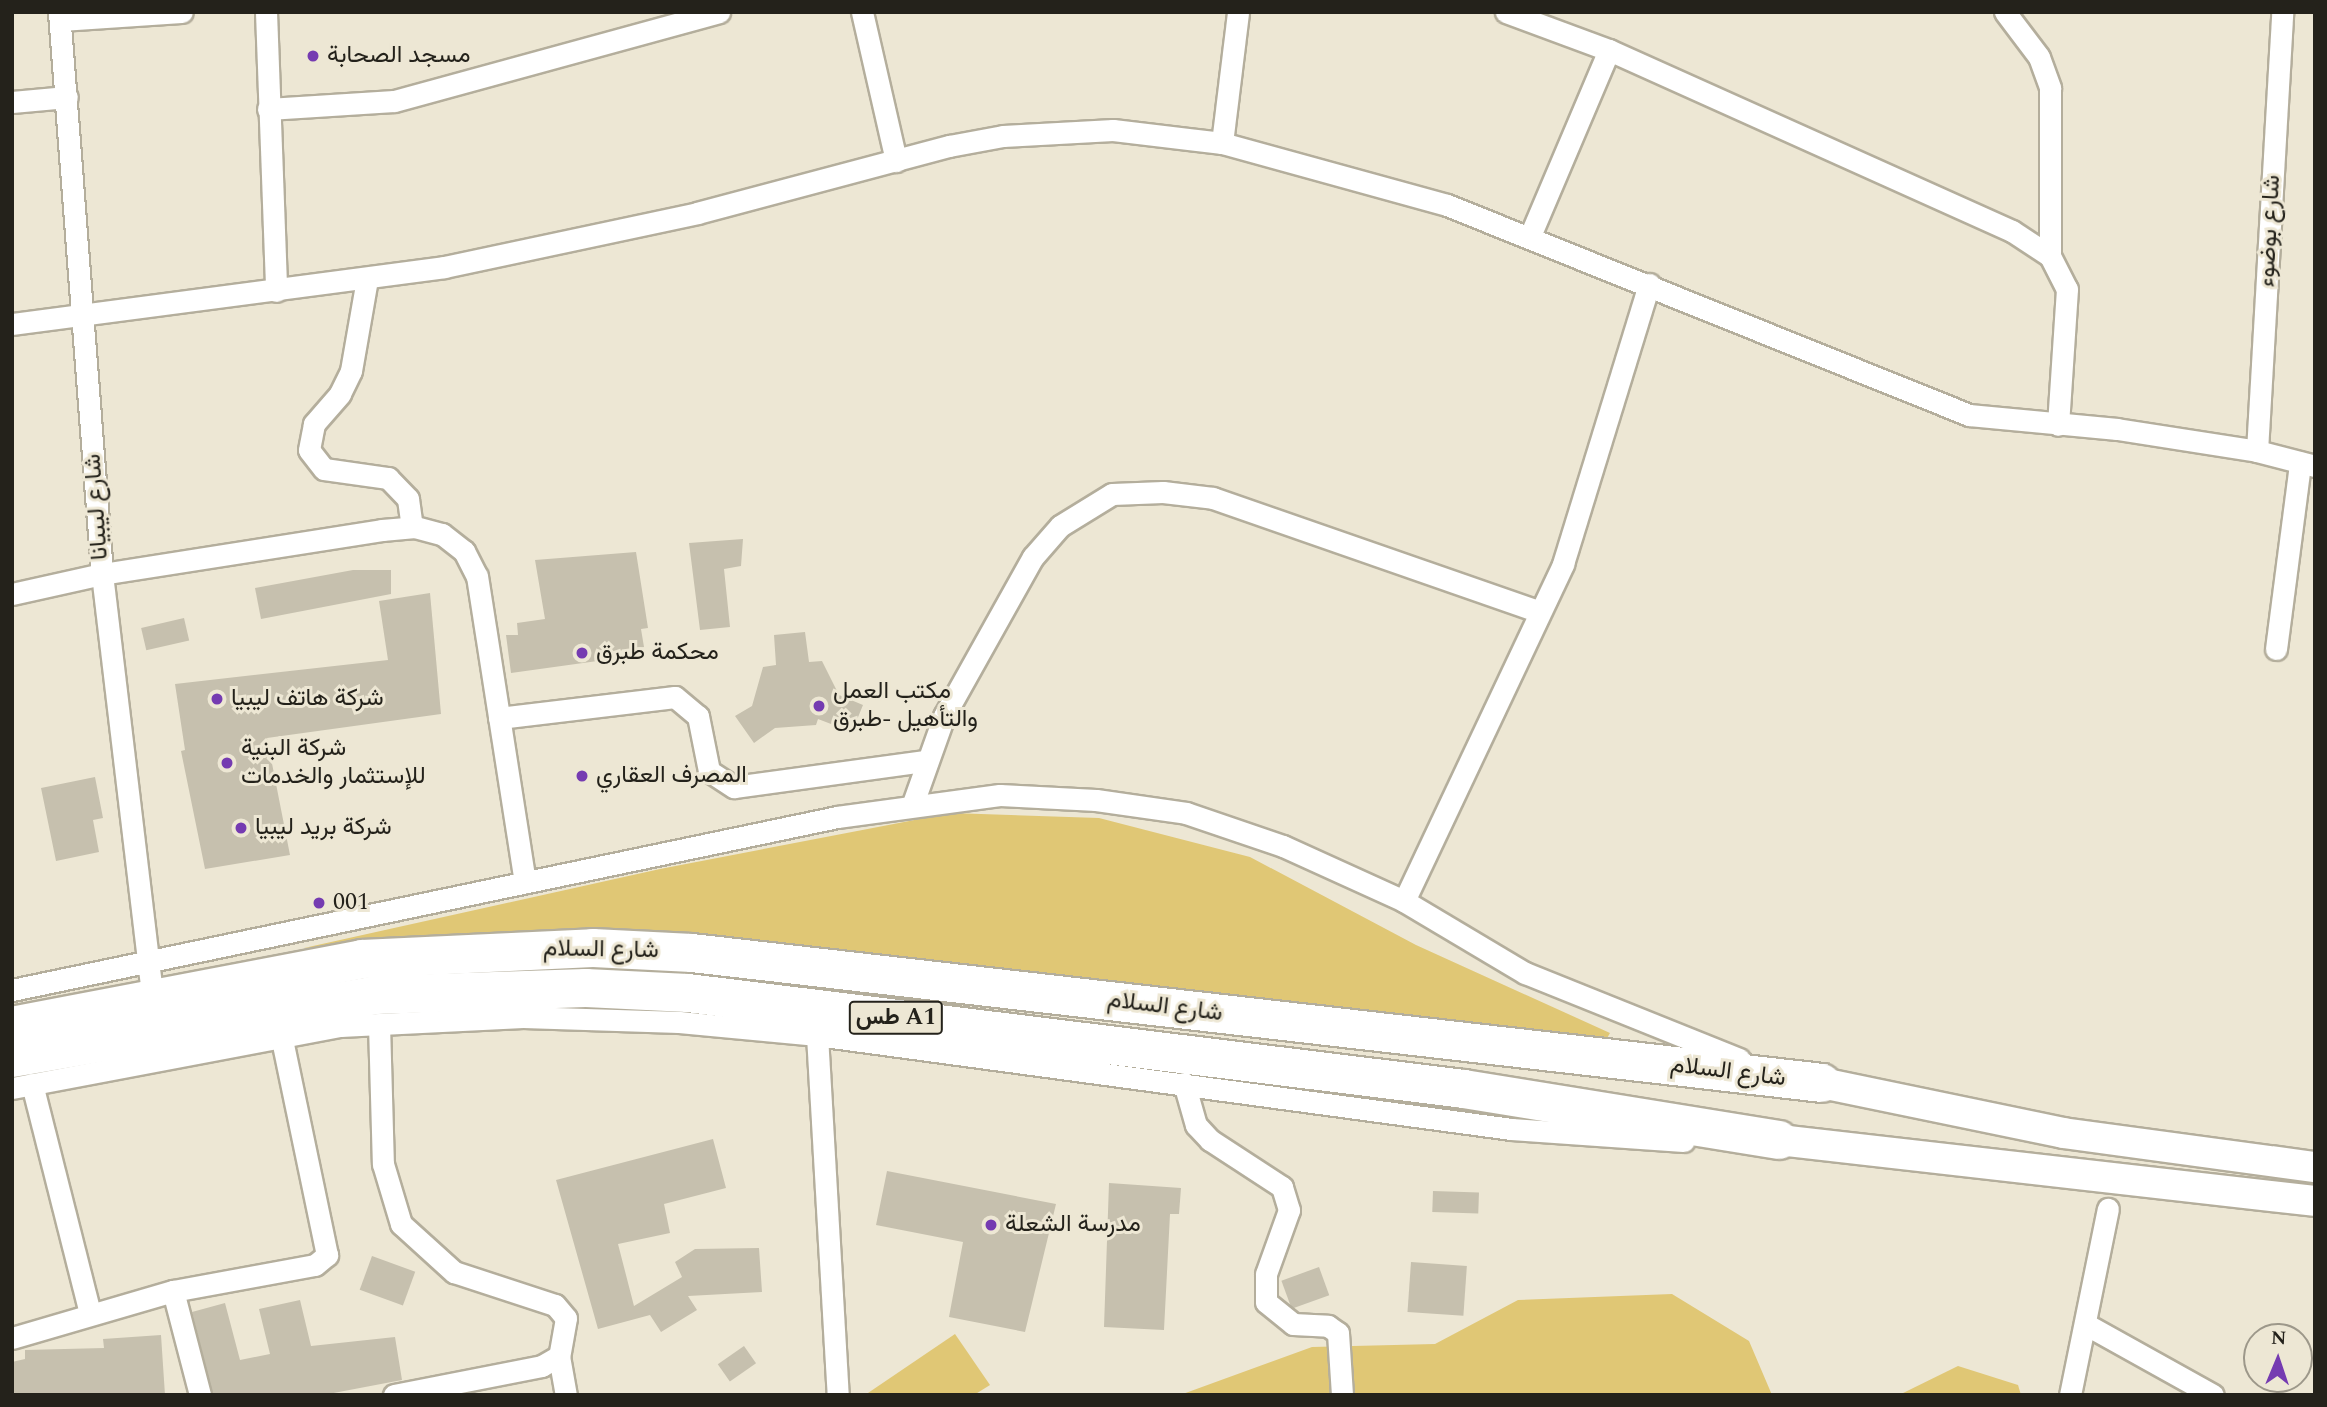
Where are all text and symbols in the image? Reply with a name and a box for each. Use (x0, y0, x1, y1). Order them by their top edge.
place label: مسجد الصحابة (327, 42, 470, 70)
marker: مسجد الصحابة (305, 48, 321, 64)
street label: شارع بوضوء (2253, 174, 2287, 288)
street label: شارع ليبيانا (79, 453, 115, 561)
place label: محكمة طبرق (596, 639, 719, 667)
marker: محكمة طبرق (574, 645, 590, 661)
place label: مكتب العمل والتأهيل -طبرق (833, 678, 978, 734)
place label: شركة هاتف ليبيا (231, 685, 384, 713)
marker: شركة هاتف ليبيا (209, 691, 225, 707)
marker: مكتب العمل والتأهيل -طبرق (811, 698, 827, 714)
place label: شركة البنية للإستثمار والخدمات (241, 735, 426, 791)
marker: شركة البنية للإستثمار والخدمات (219, 755, 235, 771)
place label: المصرف العقاري (596, 762, 747, 790)
marker: المصرف العقاري (574, 768, 590, 784)
place label: شركة بريد ليبيا (255, 814, 392, 842)
marker: شركة بريد ليبيا (233, 820, 249, 836)
place label: 001 (333, 889, 369, 917)
marker: 001 (311, 895, 327, 911)
street label: شارع السلام (543, 935, 659, 965)
street label: شارع السلام (1106, 986, 1224, 1028)
road number: طس A1 (849, 998, 943, 1037)
street label: شارع السلام (1669, 1051, 1787, 1093)
place label: مدرسة الشعلة (1005, 1211, 1141, 1239)
marker: مدرسة الشعلة (983, 1217, 999, 1233)
north arrow (2243, 1323, 2313, 1393)
text: N (2270, 1324, 2287, 1353)

